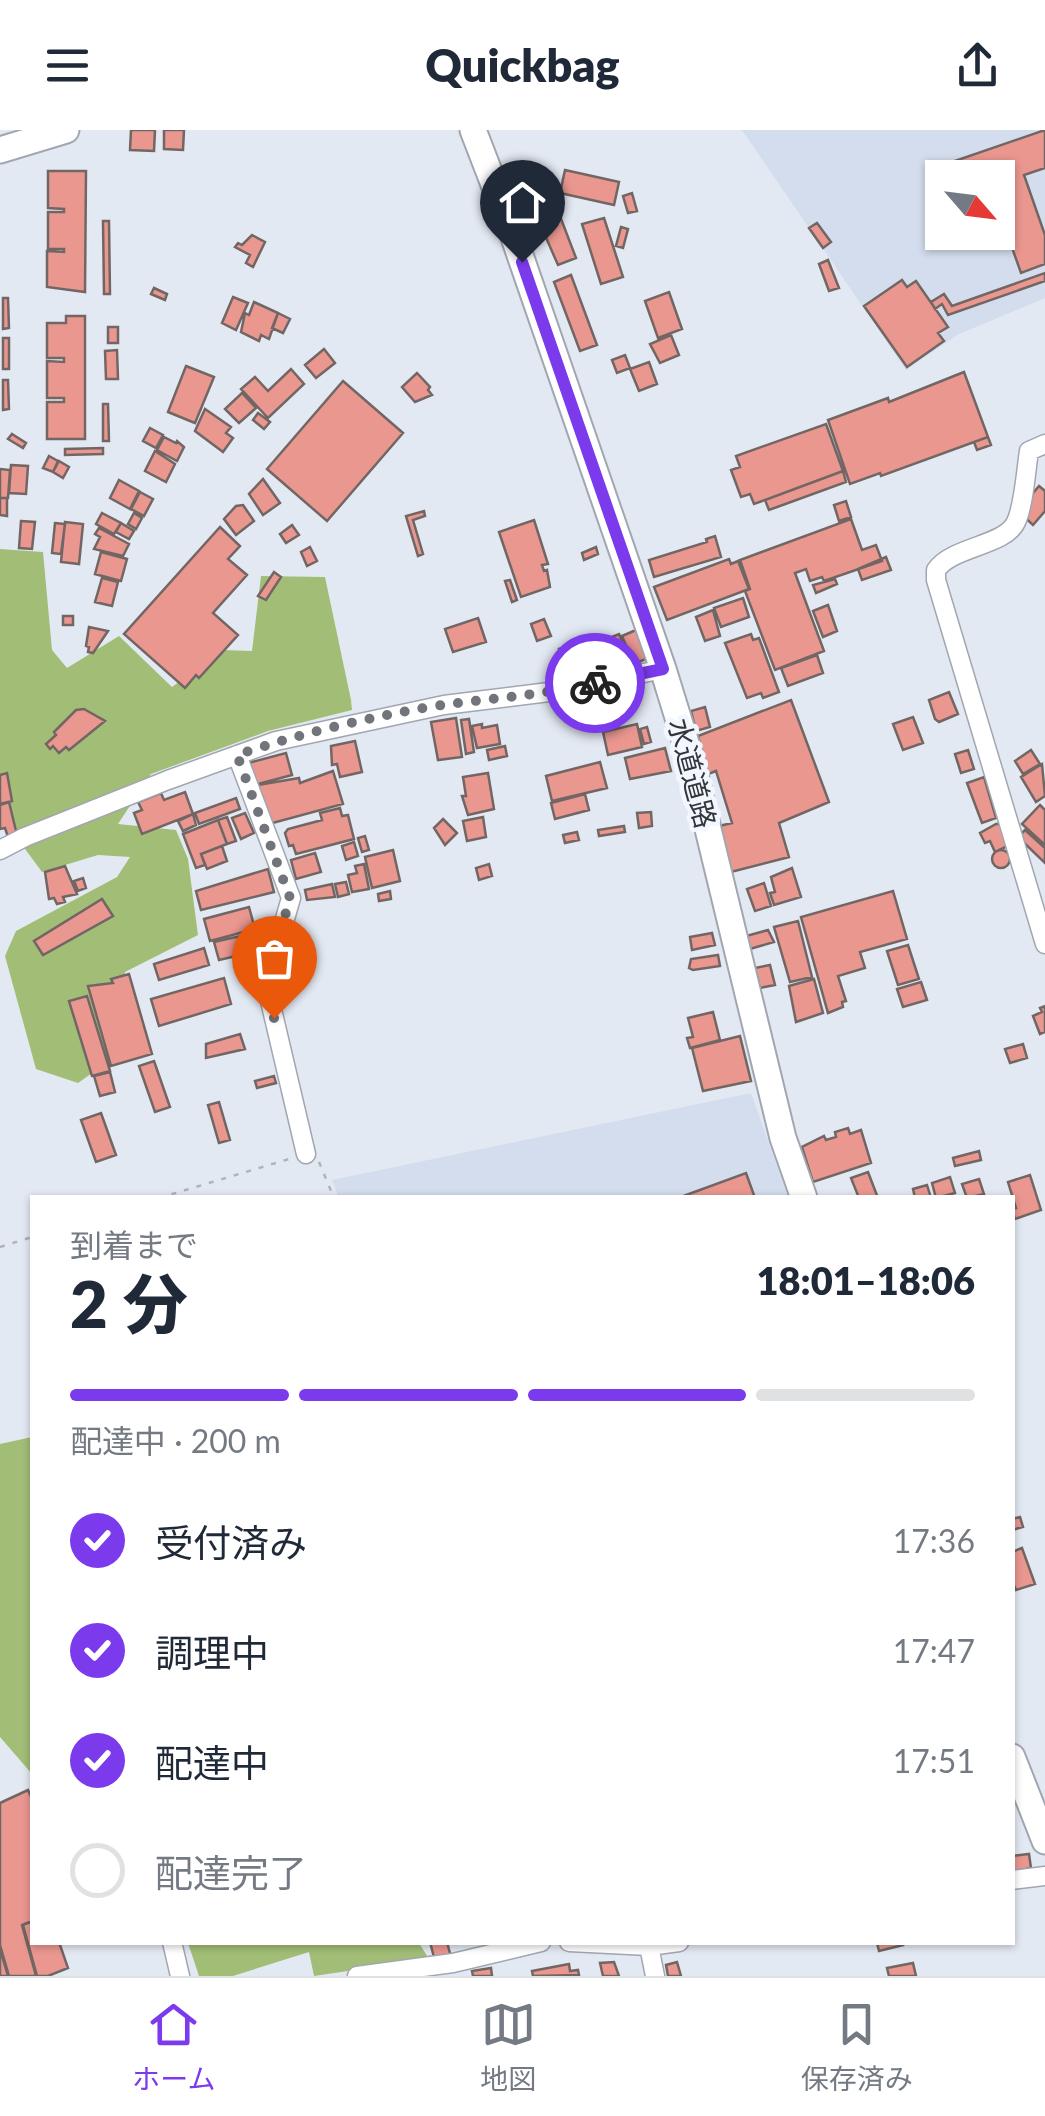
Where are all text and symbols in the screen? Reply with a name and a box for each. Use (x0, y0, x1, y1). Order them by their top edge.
icon: menu (40, 38, 95, 93)
text: Quickbag (425, 38, 620, 92)
icon: share (950, 38, 1005, 93)
pin (480, 160, 565, 263)
north arrow (925, 160, 1015, 250)
map controls (925, 160, 1015, 250)
icon: home (495, 175, 550, 230)
courier (545, 633, 645, 733)
icon: bike (568, 656, 623, 711)
street label: 水道道路 (662, 715, 724, 831)
pin (232, 916, 317, 1019)
icon: bag (247, 931, 302, 986)
text: 到着まで (70, 1225, 198, 1264)
text: 18:01–18:06 (756, 1257, 975, 1303)
text: 2 分 (70, 1264, 188, 1342)
text: 配達中 · 200 m (70, 1421, 281, 1460)
icon: check (70, 1513, 125, 1568)
text: 受付済み (155, 1519, 307, 1565)
text: 17:36 (893, 1521, 975, 1560)
icon: check (70, 1623, 125, 1678)
text: 調理中 (155, 1629, 269, 1675)
text: 17:47 (893, 1631, 975, 1670)
icon: check (70, 1733, 125, 1788)
text: 配達中 (155, 1739, 269, 1785)
text: 17:51 (893, 1741, 975, 1780)
text: 配達完了 (155, 1849, 307, 1895)
tab: ホーム (132, 1997, 215, 2097)
tab: 地図 (480, 1997, 536, 2097)
tab: 保存済み (801, 1997, 913, 2097)

